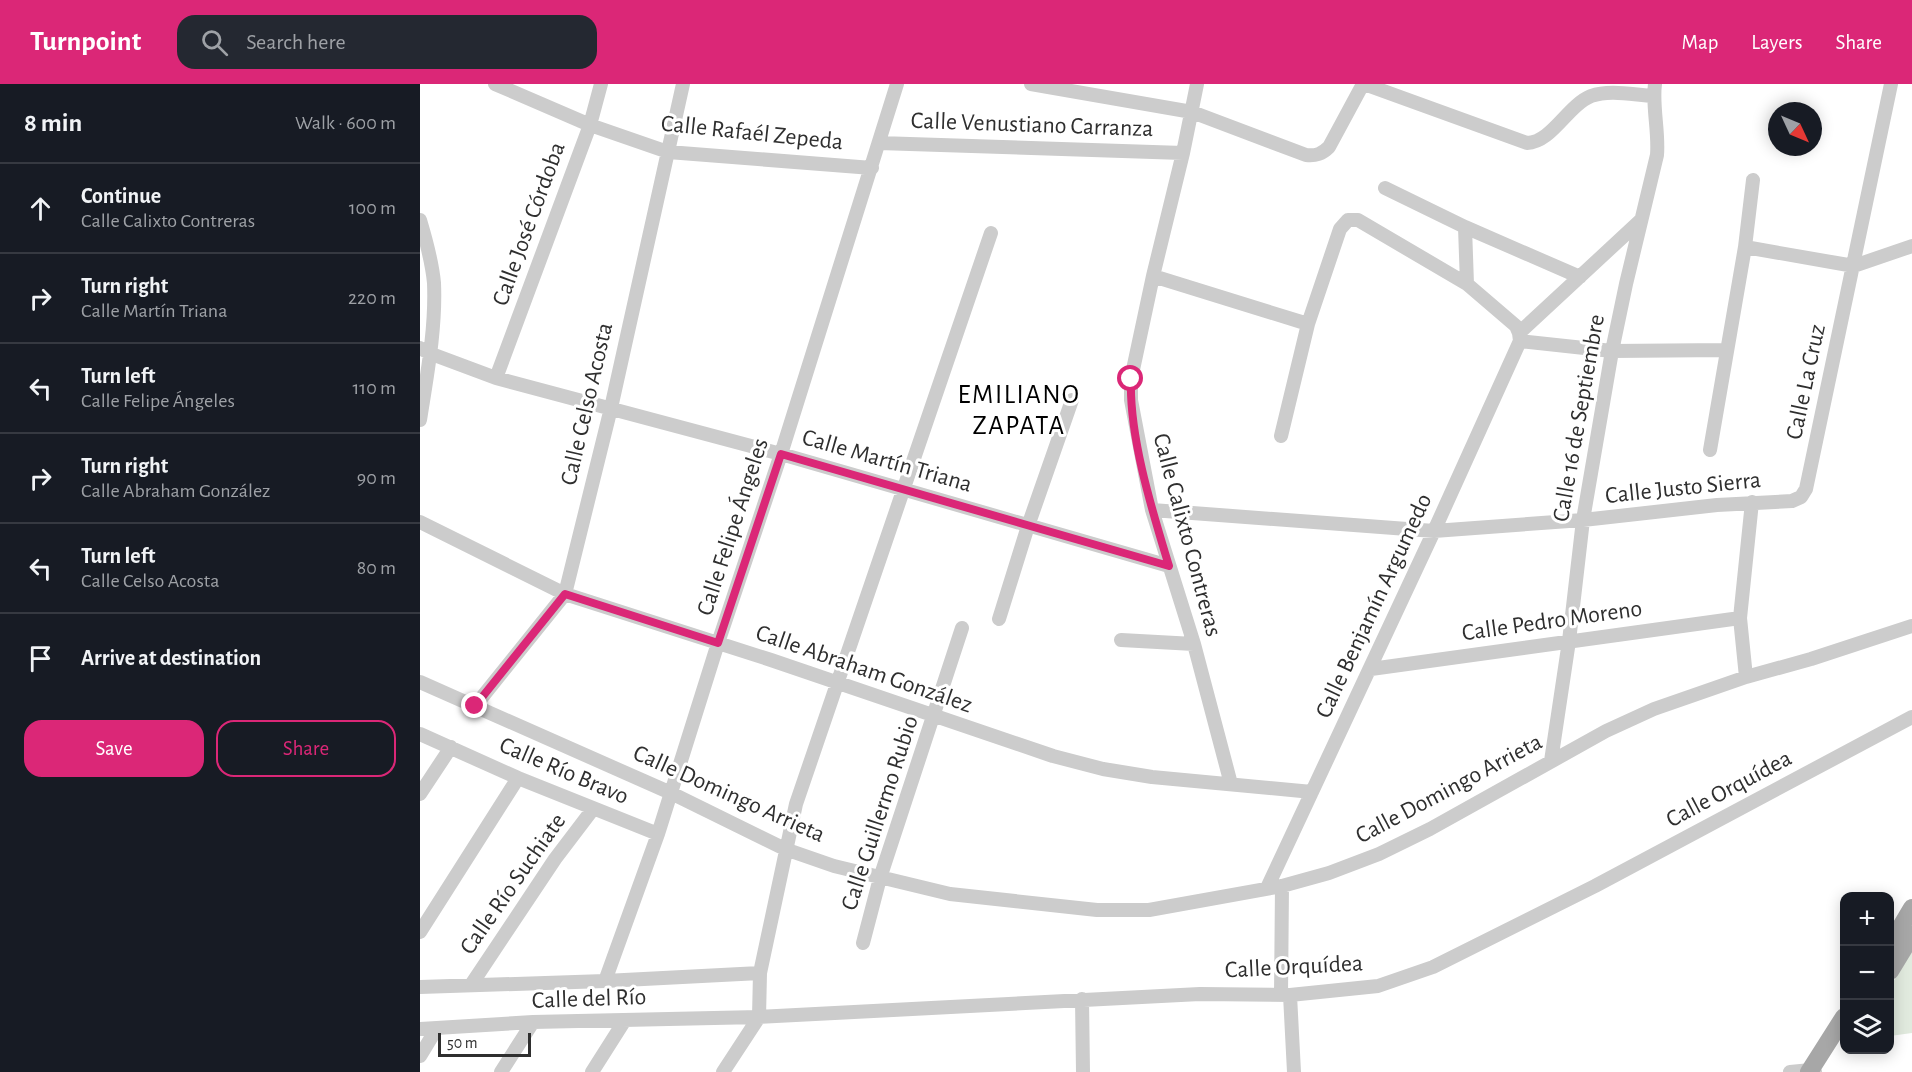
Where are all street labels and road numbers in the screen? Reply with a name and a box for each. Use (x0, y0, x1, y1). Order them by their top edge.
street label: Calle Venustiano Carranza (910, 109, 1154, 141)
street label: Calle Rafaél Zepeda (660, 111, 844, 155)
street label: Calle José Córdoba (488, 139, 570, 309)
street label: Calle 16 de Septiembre (1549, 312, 1609, 524)
street label: Calle Celso Acosta (557, 320, 617, 488)
street label: Calle La Cruz (1782, 322, 1830, 442)
street label: Calle Martín Triana (799, 425, 975, 497)
street label: Calle Calixto Contreras (1148, 431, 1226, 639)
street label: Calle Felipe Ángeles (691, 435, 773, 619)
street label: Calle Justo Sierra (1604, 468, 1762, 508)
street label: Calle Benjamín Argumedo (1311, 490, 1437, 722)
street label: Calle Pedro Moreno (1460, 596, 1644, 646)
street label: Calle Abraham González (753, 621, 975, 717)
street label: Calle Guillermo Rubio (837, 713, 923, 913)
street label: Calle Domingo Arrieta (1352, 730, 1546, 848)
street label: Calle Río Bravo (496, 733, 632, 809)
street label: Calle Domingo Arrieta (630, 741, 828, 847)
street label: Calle Orquídea (1662, 746, 1796, 832)
street label: Calle Río Suchiate (456, 809, 570, 959)
street label: Calle Orquídea (1224, 951, 1364, 983)
street label: Calle del Río (531, 985, 647, 1013)

